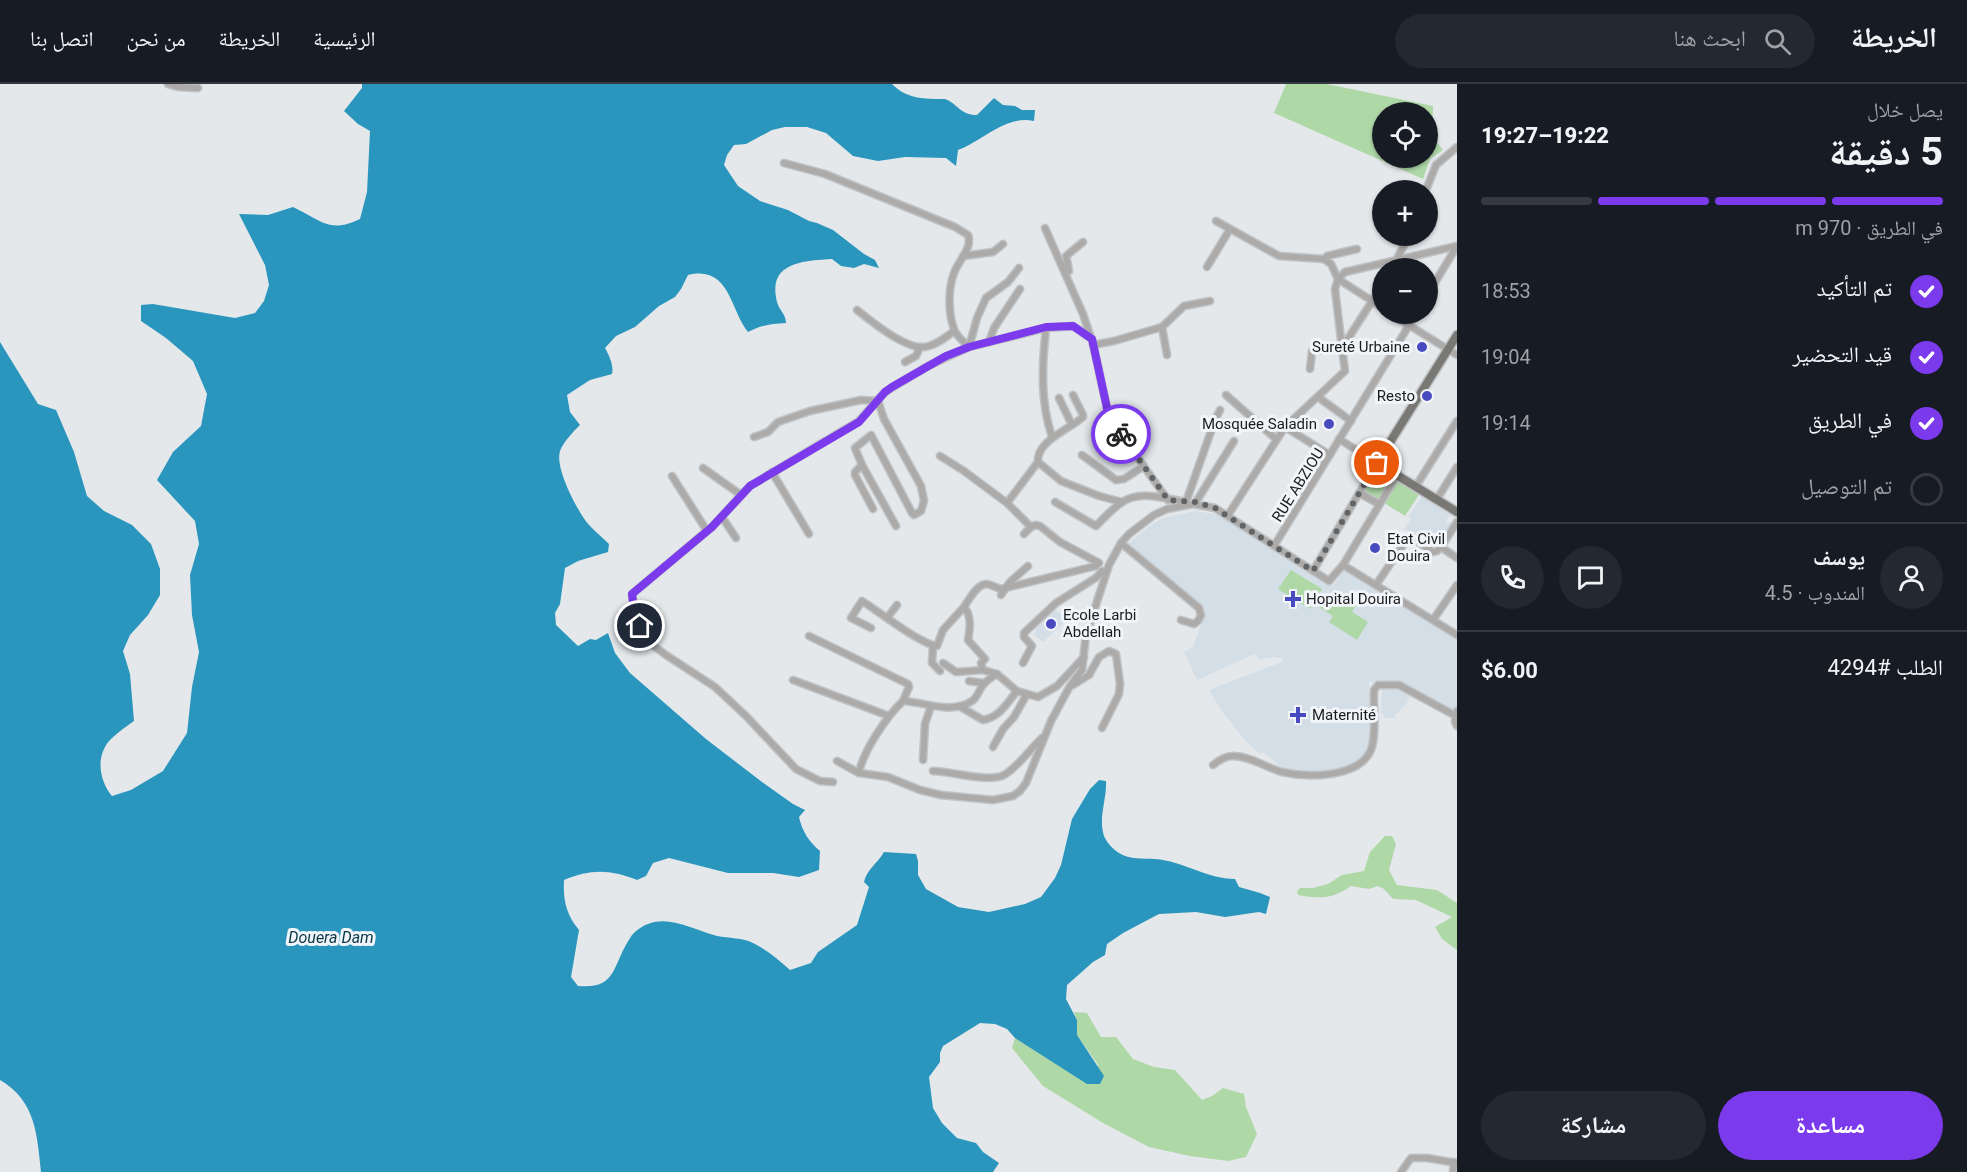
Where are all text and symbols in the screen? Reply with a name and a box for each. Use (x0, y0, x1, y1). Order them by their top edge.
search box (1395, 14, 1815, 68)
text: الخريطة (1851, 21, 1937, 54)
icon: search (1761, 25, 1794, 58)
text: ابحث هنا (1674, 26, 1746, 51)
text: اتصل بنا (30, 27, 93, 51)
text: من نحن (126, 27, 186, 51)
text: الخريطة (219, 27, 280, 51)
text: الرئيسية (313, 27, 376, 51)
text: يصل خلال (1867, 98, 1943, 122)
map controls (1372, 102, 1438, 324)
button: locate (1372, 102, 1438, 168)
text: 19:22–19:27 (1481, 123, 1609, 148)
text: 5 دقيقة (1829, 129, 1943, 175)
button: + (1372, 180, 1438, 246)
text: في الطريق · 970 m (1795, 216, 1943, 240)
button: − (1372, 258, 1438, 324)
icon: check (1910, 275, 1943, 308)
text: تم التأكيد (1817, 276, 1892, 301)
text: 18:53 (1481, 279, 1531, 303)
place label: Sureté Urbaine (1312, 338, 1410, 356)
marker: Sureté Urbaine (1415, 340, 1429, 354)
icon: check (1910, 341, 1943, 374)
text: قيد التحضير (1793, 342, 1892, 367)
text: 19:04 (1481, 345, 1531, 369)
place label: Resto (1377, 387, 1415, 405)
marker: Resto (1420, 389, 1434, 403)
courier (1091, 404, 1151, 464)
icon: check (1910, 407, 1943, 440)
text: في الطريق (1808, 408, 1892, 433)
text: 19:14 (1481, 411, 1531, 435)
place label: Mosquée Saladin (1202, 415, 1317, 433)
marker: Mosquée Saladin (1322, 417, 1336, 431)
icon: bike (1105, 418, 1138, 451)
pin (1351, 437, 1402, 488)
street label: RUE ABZIOU (1268, 445, 1328, 525)
icon: bag (1360, 446, 1393, 479)
text: تم التوصيل (1801, 474, 1892, 499)
place label: Etat Civil Douira (1387, 530, 1445, 565)
marker: Etat Civil Douira (1368, 541, 1382, 555)
text: يوسف (1813, 545, 1865, 570)
button: phone (1481, 546, 1544, 609)
button: chat (1559, 546, 1622, 609)
button: person (1880, 546, 1943, 609)
text: المندوب · 4.5 (1765, 581, 1865, 605)
marker: Hopital Douira (1284, 590, 1302, 608)
place label: Hopital Douira (1306, 590, 1401, 608)
pin (614, 600, 665, 651)
place label: Ecole Larbi Abdellah (1063, 606, 1137, 641)
icon: home (623, 609, 656, 642)
marker: Ecole Larbi Abdellah (1044, 617, 1058, 631)
text: الطلب #4294 (1827, 655, 1943, 680)
text: $6.00 (1481, 658, 1538, 683)
marker: Maternité (1289, 706, 1307, 724)
place label: Maternité (1312, 706, 1376, 724)
water label: Douera Dam (288, 928, 374, 947)
button: مشاركة (1481, 1091, 1706, 1160)
button: مساعدة (1718, 1091, 1943, 1160)

